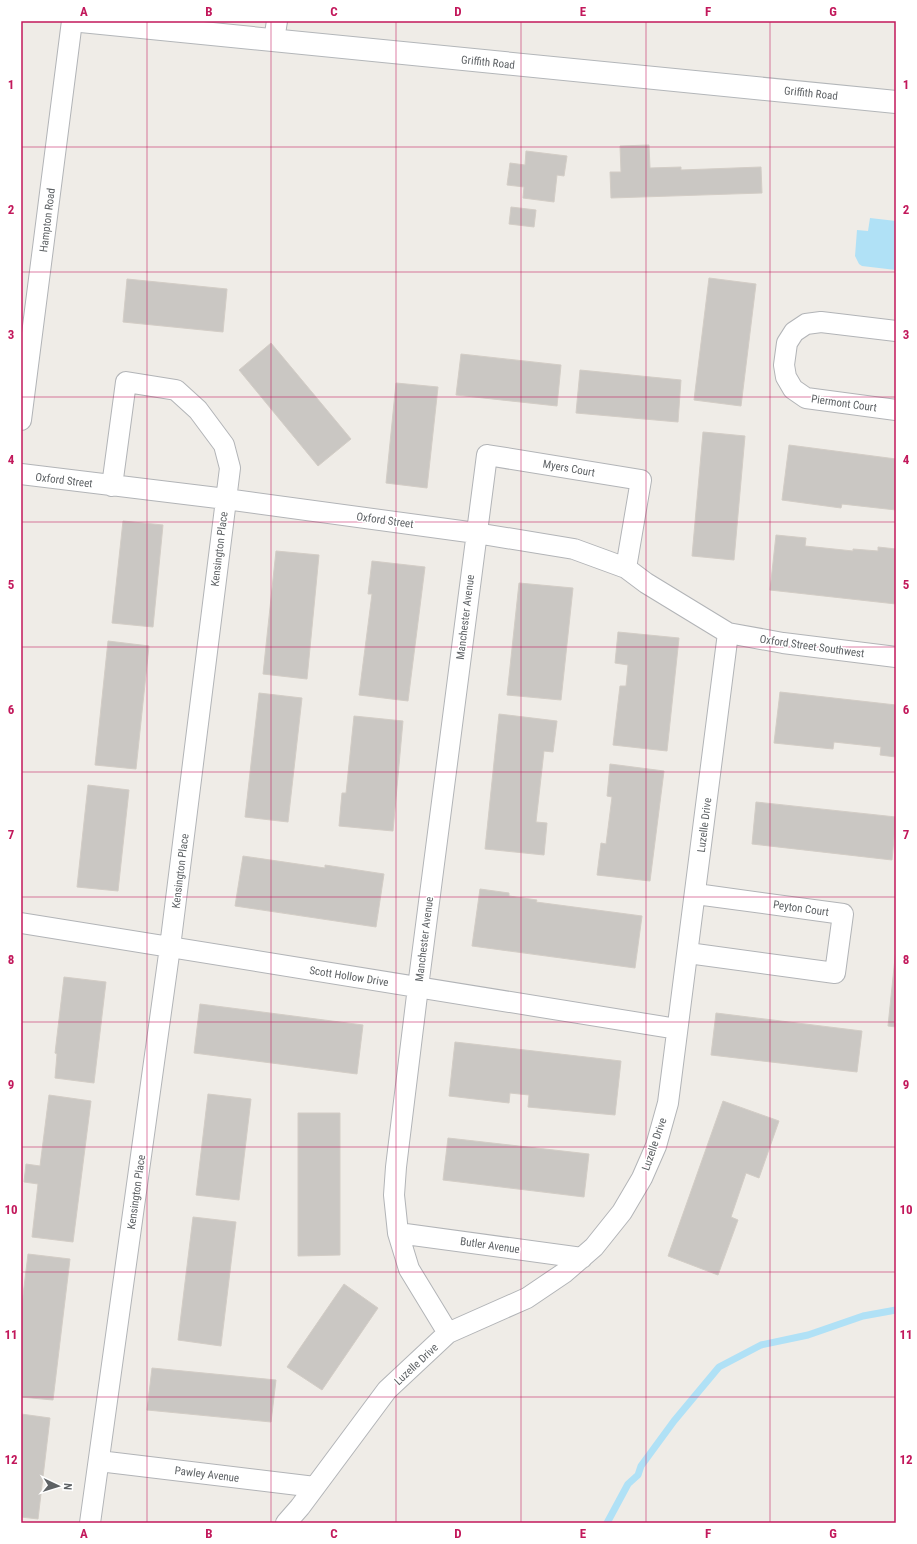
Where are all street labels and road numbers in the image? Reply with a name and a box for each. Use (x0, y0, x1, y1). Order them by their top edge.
street label: Griffith Road (461, 53, 515, 72)
street label: Griffith Road (784, 84, 838, 103)
street label: Hampton Road (37, 187, 58, 253)
street label: Piermont Court (810, 392, 878, 415)
street label: Myers Court (542, 458, 596, 479)
street label: Oxford Street (35, 471, 93, 490)
street label: Oxford Street (356, 510, 414, 531)
street label: Kensington Place (208, 511, 231, 587)
street label: Manchester Avenue (454, 574, 477, 660)
street label: Oxford Street Southwest (759, 633, 865, 660)
street label: Luzelle Drive (695, 797, 714, 853)
street label: Kensington Place (169, 833, 192, 909)
street label: Manchester Avenue (413, 896, 436, 982)
street label: Peyton Court (772, 898, 830, 919)
street label: Scott Hollow Drive (308, 964, 389, 989)
street label: Luzelle Drive (639, 1116, 670, 1172)
street label: Kensington Place (125, 1154, 148, 1230)
street label: Butler Avenue (459, 1235, 520, 1256)
street label: Luzelle Drive (392, 1341, 441, 1388)
street label: Pawley Avenue (174, 1464, 240, 1485)

